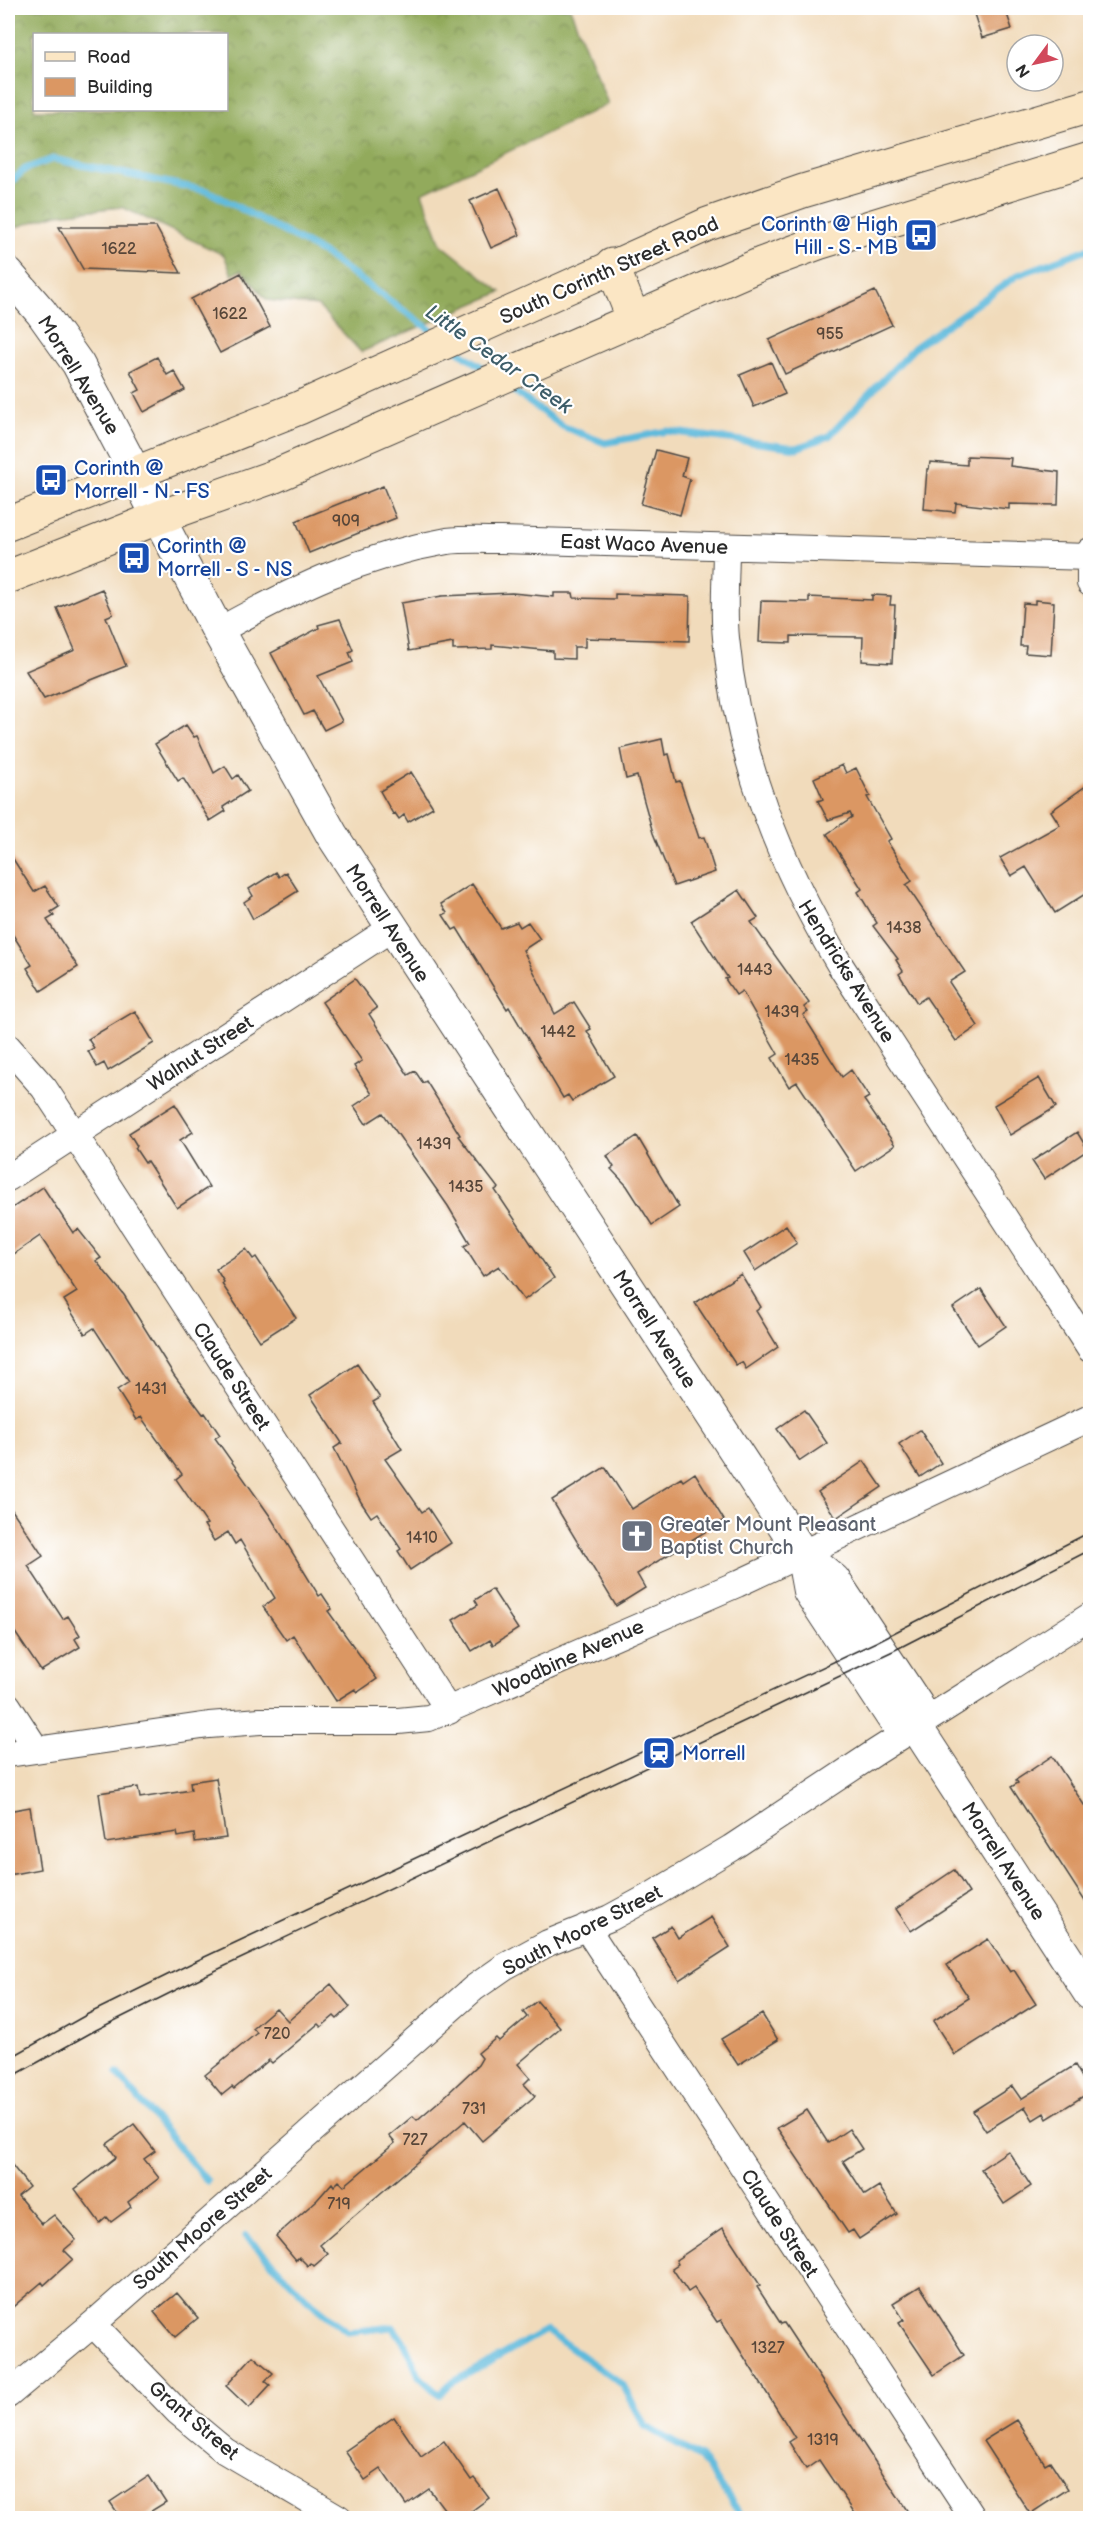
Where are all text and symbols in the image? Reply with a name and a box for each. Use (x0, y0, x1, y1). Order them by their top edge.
legend (33, 33, 228, 111)
north arrow (1005, 33, 1065, 93)
text: Road (87, 47, 131, 68)
text: N (1012, 60, 1035, 81)
text: Building (87, 77, 153, 98)
street label: South Corinth Street Road (496, 212, 722, 330)
place label: Corinth @ High Hill - S - MB (761, 213, 898, 260)
bus stop icon: Corinth @ High Hill - S - MB (903, 217, 939, 253)
house number: 1622 (102, 240, 137, 259)
water label: Little Cedar Creek (421, 299, 577, 420)
house number: 1622 (213, 305, 248, 324)
street label: Morrell Avenue (32, 312, 124, 440)
house number: 955 (816, 325, 844, 344)
place label: Corinth @ Morrell - N - FS (74, 457, 210, 504)
bus stop icon: Corinth @ Morrell - N - FS (33, 462, 69, 498)
house number: 909 (332, 512, 360, 531)
street label: East Waco Avenue (560, 530, 729, 560)
place label: Corinth @ Morrell - S - NS (157, 535, 292, 582)
bus stop icon: Corinth @ Morrell - S - NS (116, 540, 152, 576)
street label: Morrell Avenue (340, 860, 434, 987)
street label: Hendricks Avenue (793, 896, 900, 1048)
house number: 1438 (886, 919, 922, 938)
house number: 1443 (737, 961, 773, 980)
house number: 1439 (764, 1003, 800, 1022)
street label: Walnut Street (143, 1011, 258, 1097)
house number: 1442 (540, 1023, 576, 1042)
house number: 1435 (785, 1051, 819, 1070)
house number: 1439 (416, 1135, 452, 1154)
house number: 1435 (449, 1178, 483, 1197)
street label: Morrell Avenue (607, 1266, 701, 1393)
street label: Claude Street (187, 1318, 275, 1435)
house number: 1431 (135, 1380, 167, 1399)
place label: Greater Mount Pleasant Baptist Church (660, 1513, 876, 1560)
church icon: Greater Mount Pleasant Baptist Church (619, 1518, 655, 1554)
house number: 1410 (406, 1529, 438, 1548)
street label: Woodbine Avenue (489, 1615, 648, 1703)
station icon: Morrell (641, 1735, 677, 1771)
place label: Morrell (682, 1742, 745, 1766)
street label: Morrell Avenue (956, 1798, 1050, 1925)
street label: South Moore Street (499, 1880, 666, 1981)
house number: 720 (264, 2025, 290, 2044)
house number: 731 (462, 2100, 486, 2119)
house number: 727 (402, 2131, 428, 2150)
street label: South Moore Street (129, 2162, 277, 2295)
street label: Claude Street (735, 2165, 823, 2282)
house number: 719 (327, 2195, 351, 2214)
house number: 1327 (751, 2339, 785, 2358)
street label: Grant Street (143, 2376, 243, 2465)
house number: 1319 (807, 2431, 839, 2450)

